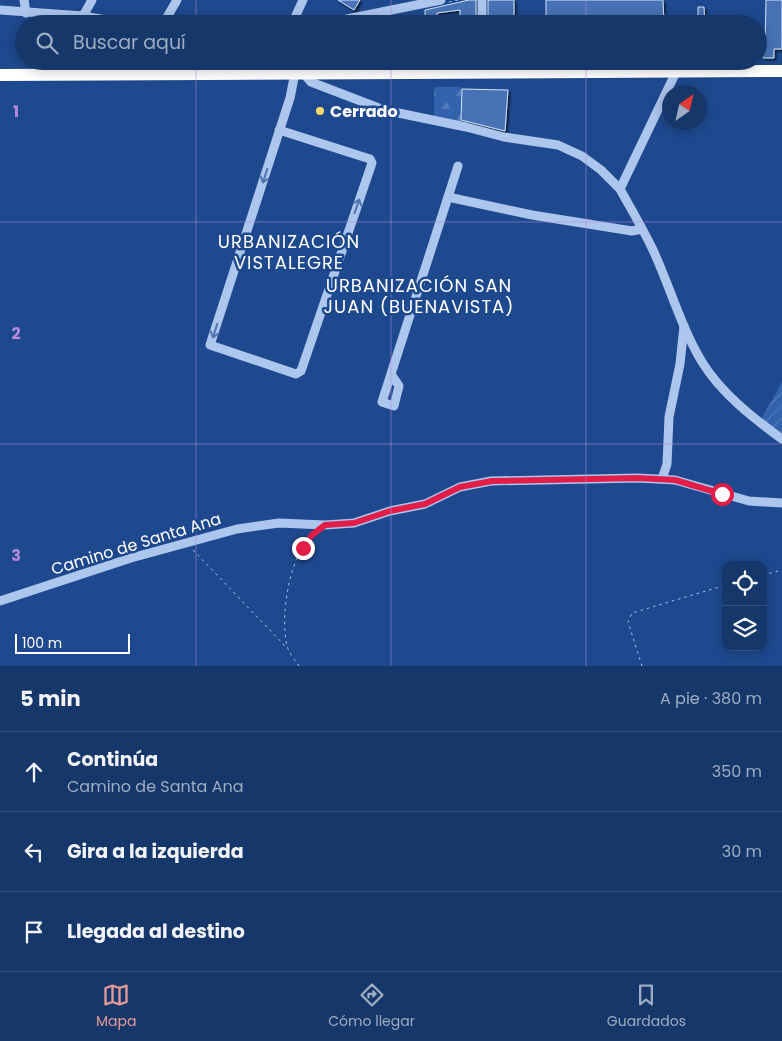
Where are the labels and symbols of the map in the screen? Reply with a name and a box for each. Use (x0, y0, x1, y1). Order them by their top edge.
north arrow (662, 85, 707, 130)
text: 1 (13, 100, 19, 123)
place label: Cerrado (330, 100, 398, 123)
marker: Cerrado (314, 105, 326, 117)
one-way arrow (259, 168, 269, 184)
one-way arrow (353, 199, 362, 215)
district label: URBANIZACIÓN VISTALEGRE (218, 229, 360, 275)
district label: URBANIZACIÓN SAN JUAN (BUENAVISTA) (324, 273, 514, 319)
text: 2 (11, 322, 21, 345)
one-way arrow (209, 322, 219, 338)
route start (711, 483, 734, 506)
street label: Camino de Santa Ana (48, 507, 224, 581)
route end (292, 537, 315, 560)
text: 3 (11, 544, 21, 567)
scale bar (15, 631, 130, 654)

